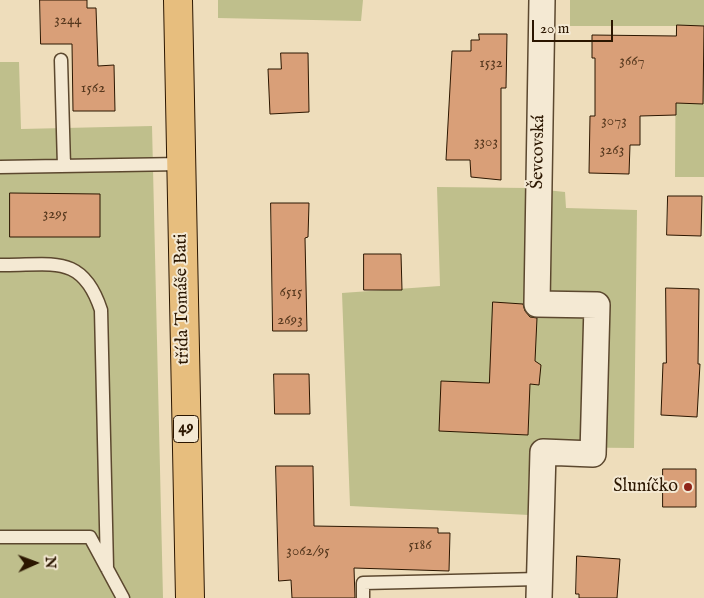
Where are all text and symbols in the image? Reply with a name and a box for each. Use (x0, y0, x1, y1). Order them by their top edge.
scale bar (534, 10, 615, 42)
house number: 3244 (54, 12, 82, 30)
text: 20 m (540, 19, 569, 38)
house number: 3667 (619, 53, 645, 71)
house number: 1532 (479, 55, 503, 73)
house number: 1562 (81, 80, 105, 98)
house number: 3073 (601, 113, 627, 131)
street label: Ševcovská (528, 115, 550, 189)
house number: 3303 (474, 134, 498, 152)
house number: 3263 (600, 142, 624, 160)
house number: 3295 (43, 206, 67, 224)
street label: třída Tomáše Bati (171, 233, 195, 365)
house number: 6515 (280, 284, 302, 302)
house number: 2693 (277, 312, 303, 330)
road number: 49 (174, 416, 198, 442)
place label: Sluníčko (613, 476, 678, 498)
marker: Sluníčko (682, 481, 694, 493)
house number: 5186 (408, 537, 432, 555)
north arrow (10, 538, 60, 588)
house number: 3062/95 (286, 543, 330, 561)
text: N (41, 556, 59, 569)

